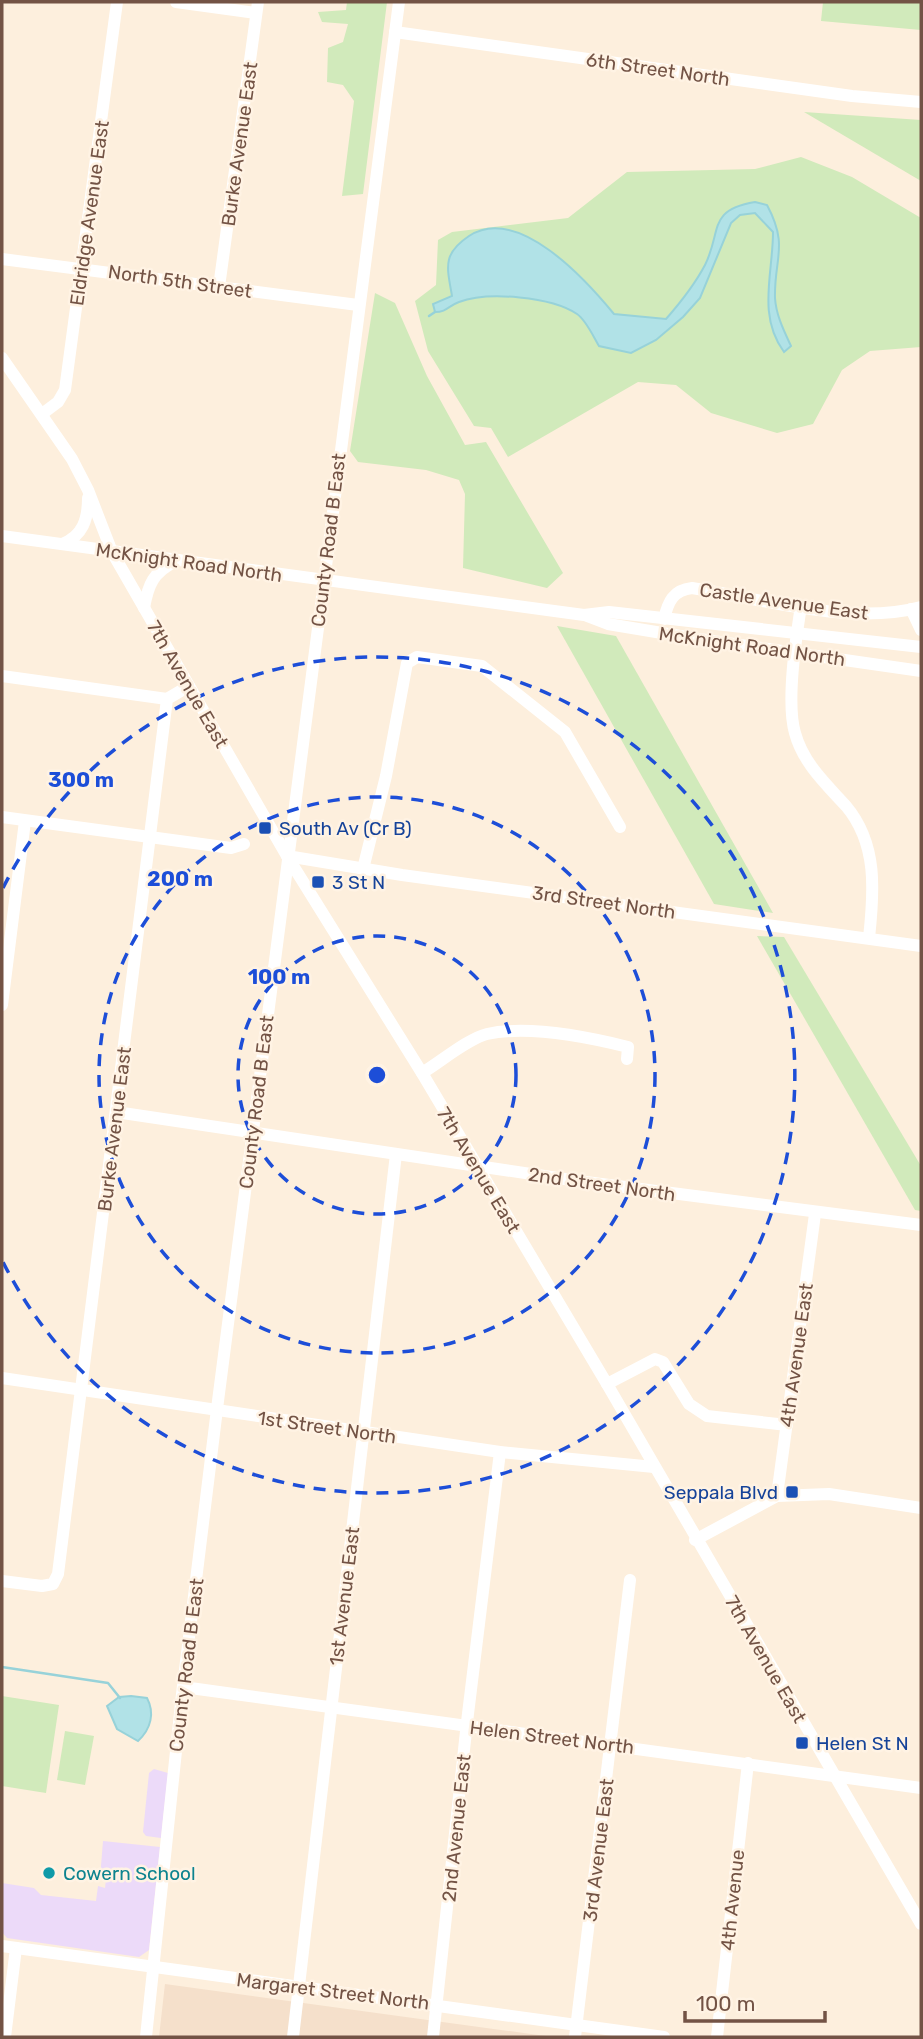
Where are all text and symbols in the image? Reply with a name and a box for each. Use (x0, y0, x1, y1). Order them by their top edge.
street label: 6th Street North (585, 48, 731, 91)
street label: Burke Avenue East (217, 60, 262, 228)
street label: Eldridge Avenue East (65, 118, 114, 307)
street label: North 5th Street (107, 260, 254, 303)
street label: County Road B East (306, 451, 351, 628)
street label: McKnight Road North (94, 538, 284, 587)
street label: Castle Avenue East (698, 578, 870, 625)
street label: 7th Avenue East (142, 616, 234, 753)
street label: McKnight Road North (657, 622, 847, 671)
text: 300 m (48, 767, 114, 792)
place label: South Av (Cr B) (279, 817, 412, 840)
marker: South Av (Cr B) (257, 820, 273, 836)
text: 200 m (147, 866, 213, 891)
place label: 3 St N (332, 871, 385, 894)
marker: 3 St N (310, 874, 326, 890)
street label: 3rd Street North (531, 881, 677, 924)
text: 100 m (248, 964, 310, 989)
street label: County Road B East (234, 1013, 279, 1190)
street label: Burke Avenue East (93, 1045, 136, 1213)
centre of rings (365, 1063, 389, 1087)
street label: 7th Avenue East (432, 1103, 526, 1238)
street label: 2nd Street North (527, 1163, 677, 1206)
street label: 4th Avenue East (775, 1281, 818, 1429)
street label: 1st Street North (256, 1406, 398, 1449)
place label: Seppala Blvd (664, 1481, 778, 1504)
marker: Seppala Blvd (784, 1484, 800, 1500)
street label: 1st Avenue East (325, 1525, 364, 1667)
street label: County Road B East (164, 1576, 209, 1753)
street label: 7th Avenue East (720, 1591, 812, 1728)
street label: Helen Street North (468, 1716, 636, 1759)
place label: Helen St N (816, 1732, 909, 1755)
marker: Helen St N (794, 1735, 810, 1751)
street label: 2nd Avenue East (437, 1752, 476, 1903)
street label: 3rd Avenue East (578, 1777, 619, 1923)
street label: 4th Avenue (716, 1848, 749, 1952)
place label: Cowern School (63, 1862, 196, 1885)
marker: Cowern School (41, 1865, 57, 1881)
street label: Margaret Street North (235, 1968, 431, 2015)
scale bar (685, 1980, 825, 2024)
text: 100 m (696, 1991, 755, 2016)

